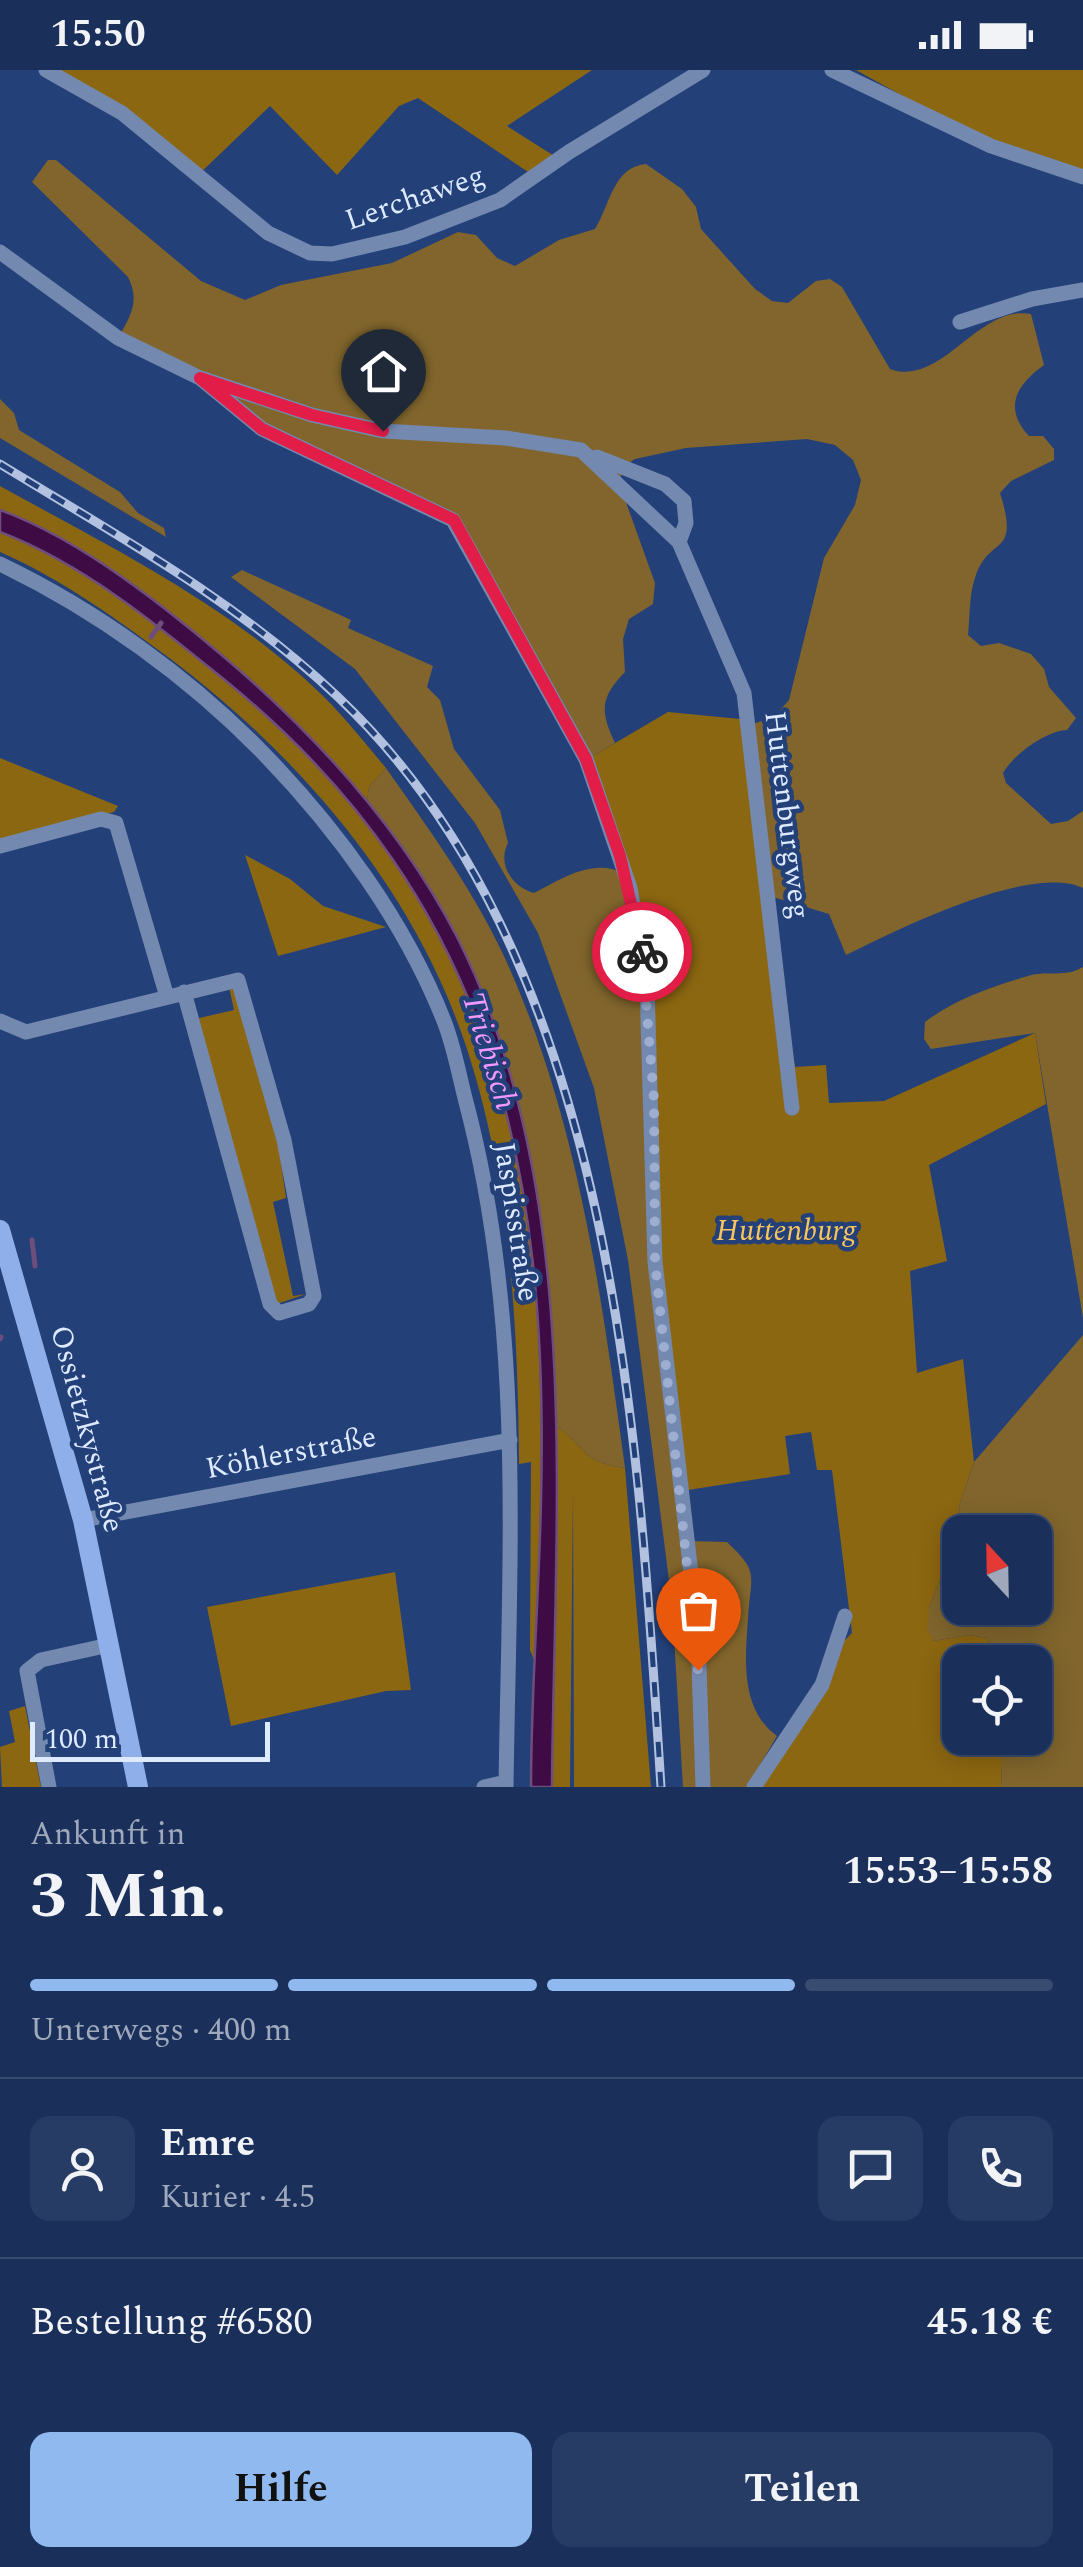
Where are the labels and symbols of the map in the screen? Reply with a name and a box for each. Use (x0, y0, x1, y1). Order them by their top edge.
street label: Lerchaweg (339, 153, 491, 243)
pin (341, 329, 426, 432)
street label: Huttenburgweg (751, 708, 823, 922)
courier (592, 902, 692, 1002)
water label: Triebisch (448, 986, 530, 1116)
street label: Jaspisstraße (481, 1139, 551, 1305)
park label: Huttenburg (716, 1208, 858, 1254)
street label: Ossietzkystraße (37, 1320, 137, 1538)
street label: Köhlerstraße (202, 1414, 380, 1492)
north arrow (942, 1515, 1052, 1625)
pin (656, 1568, 741, 1671)
scale bar (30, 1717, 270, 1762)

